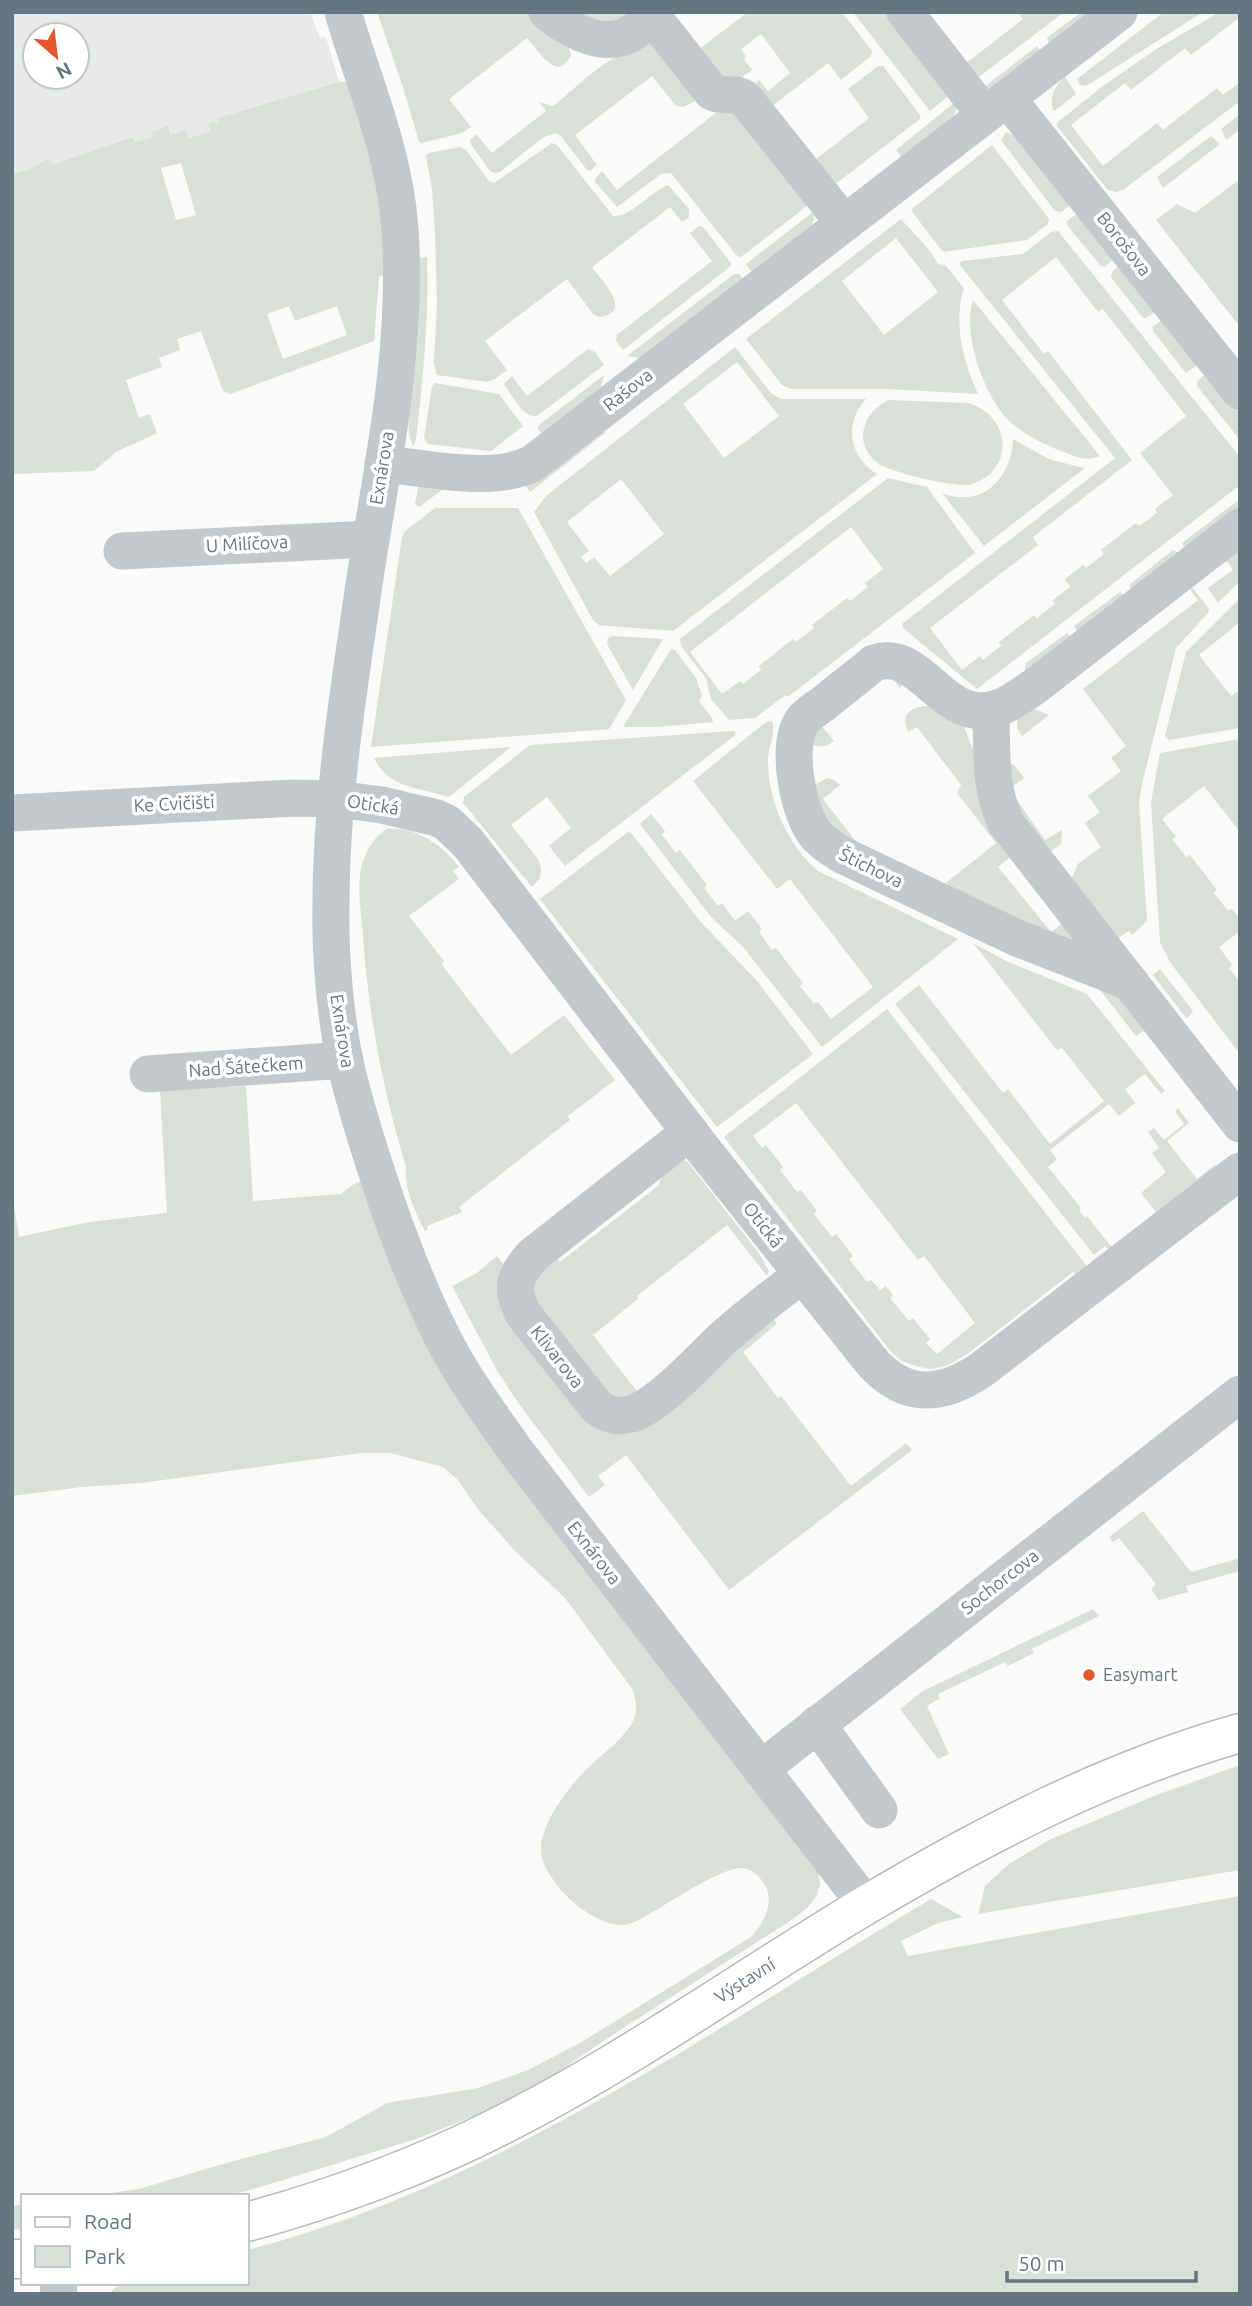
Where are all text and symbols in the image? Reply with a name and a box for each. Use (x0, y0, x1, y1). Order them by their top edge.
north arrow (21, 21, 91, 91)
text: N (53, 58, 75, 84)
street label: Borošova (1094, 207, 1156, 279)
street label: Rašova (599, 364, 656, 415)
street label: Exnárova (365, 430, 397, 506)
street label: U Milíčova (205, 531, 289, 555)
street label: Otická (346, 790, 400, 818)
street label: Ke Cvičišti (133, 791, 215, 815)
street label: Štichova (836, 842, 907, 891)
street label: Exnárova (327, 993, 359, 1069)
street label: Nad Šátečkem (188, 1051, 304, 1080)
street label: Otická (740, 1198, 788, 1251)
street label: Klivarova (527, 1321, 588, 1391)
street label: Exnárova (564, 1517, 626, 1588)
street label: Sochorcova (957, 1545, 1042, 1618)
place label: Easymart (1103, 1664, 1178, 1684)
marker: Easymart (1081, 1667, 1097, 1683)
street label: Výstavní (711, 1953, 779, 2007)
legend (21, 2194, 248, 2285)
text: Road (84, 2209, 132, 2233)
scale bar (1007, 2240, 1196, 2284)
text: Park (84, 2244, 126, 2268)
text: 50 m (1018, 2251, 1065, 2275)

